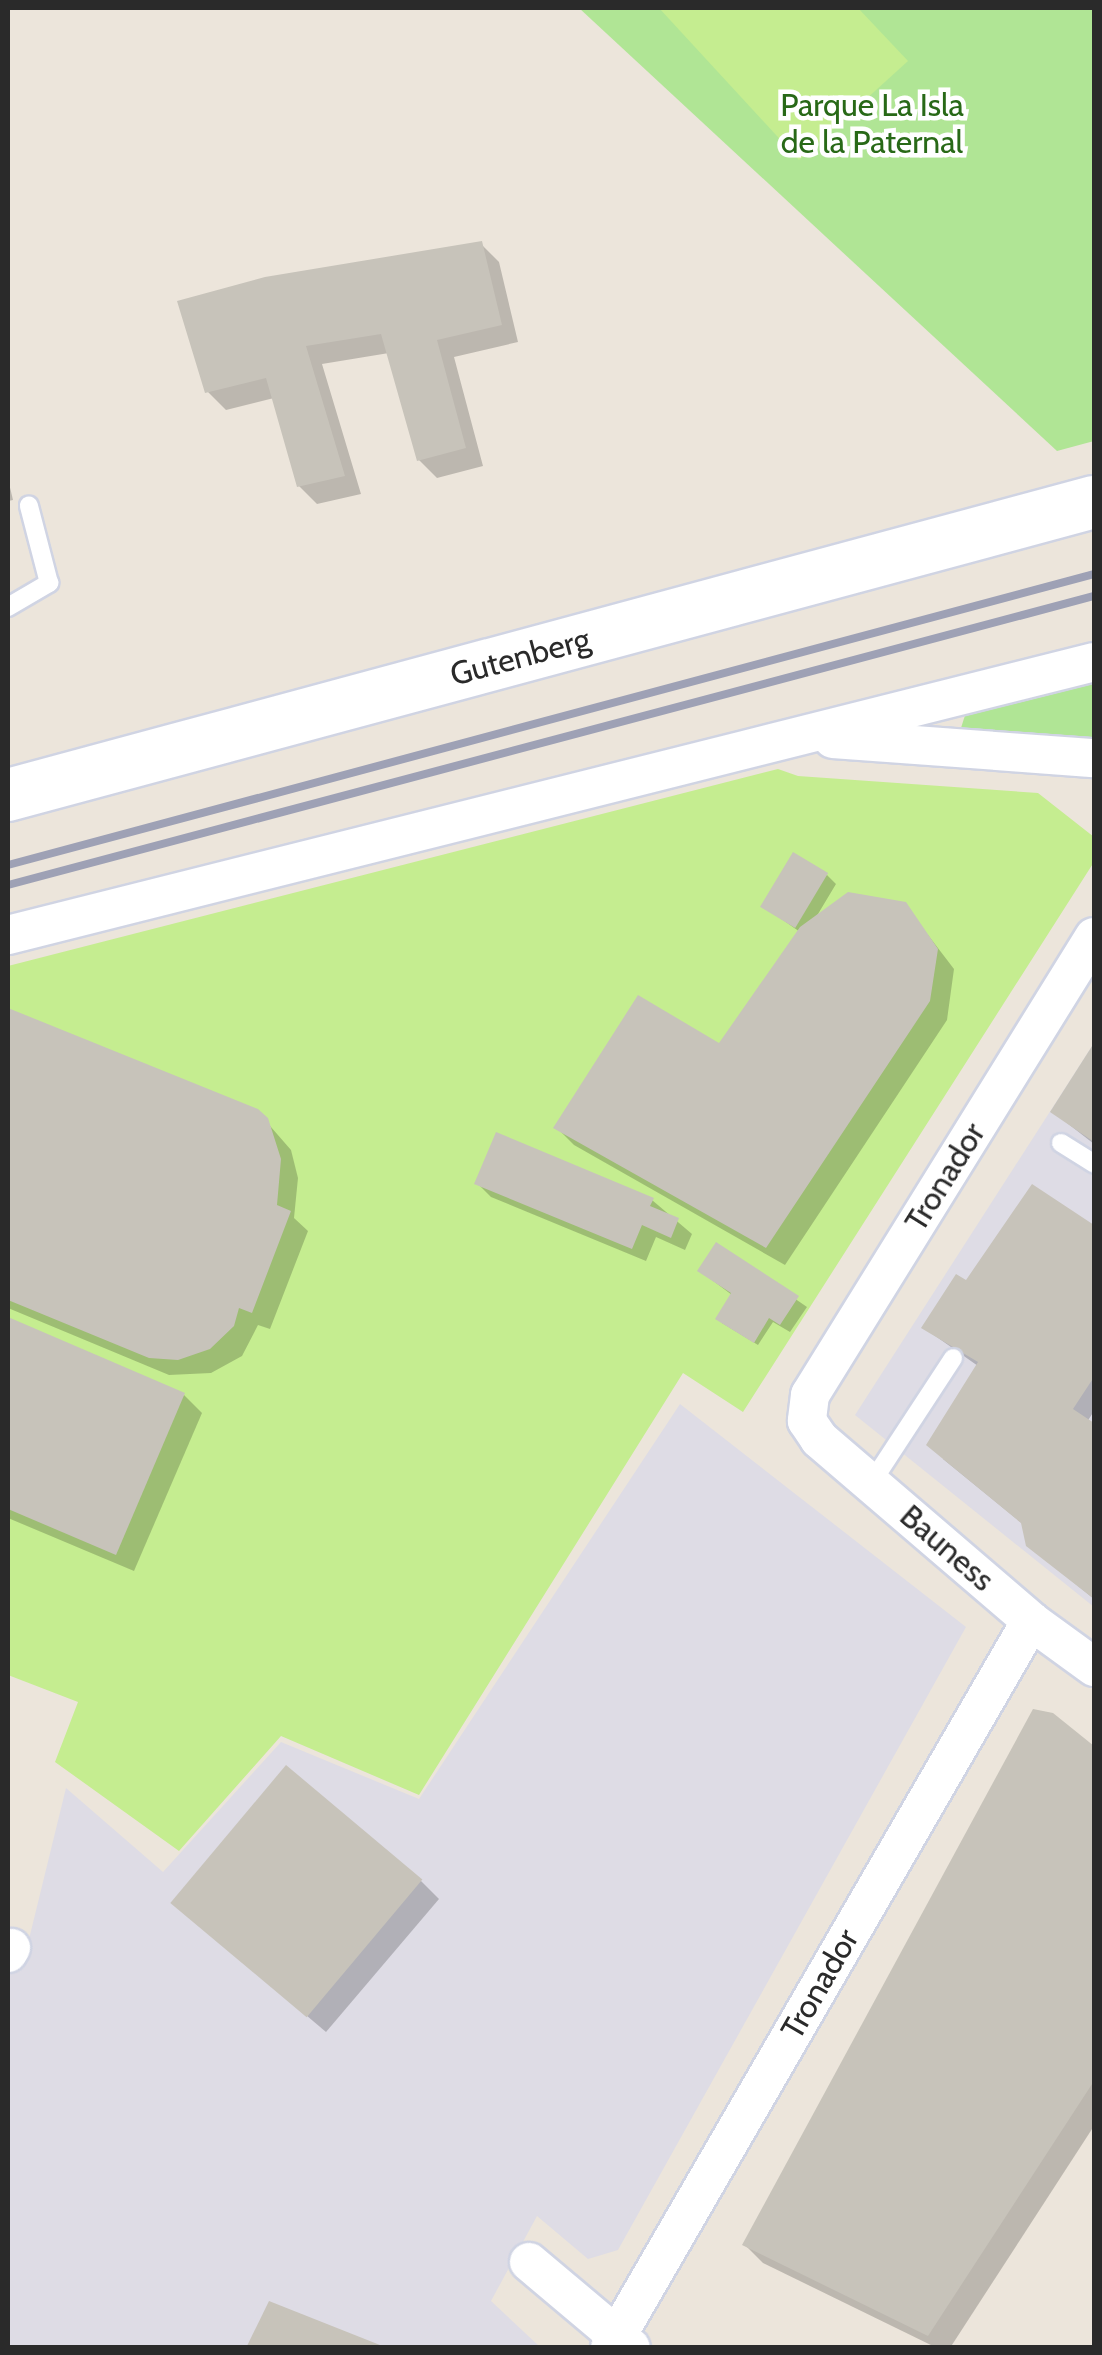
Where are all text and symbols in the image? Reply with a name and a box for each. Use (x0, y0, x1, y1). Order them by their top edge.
park label: Parque La Isla de la Paternal (780, 87, 964, 162)
street label: Gutenberg (446, 620, 594, 694)
street label: Tronador (897, 1116, 993, 1238)
street label: Bauness (892, 1497, 1002, 1599)
street label: Tronador (773, 1922, 867, 2046)

